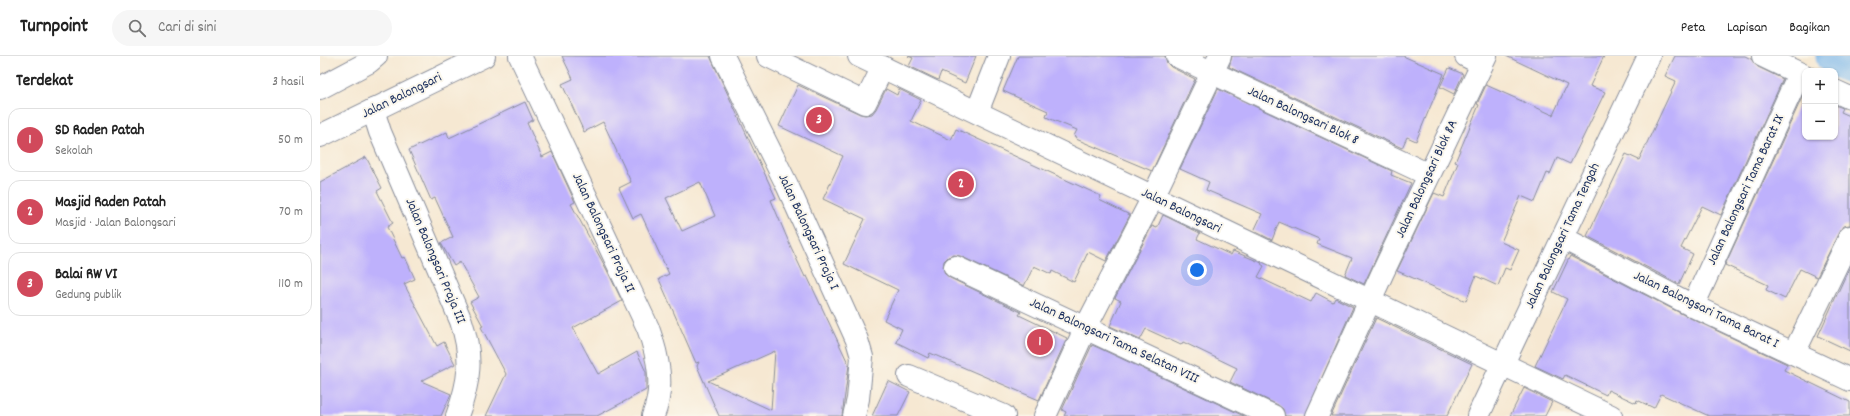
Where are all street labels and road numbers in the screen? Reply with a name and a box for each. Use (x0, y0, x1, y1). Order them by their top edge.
street label: Jalan Balongsari (359, 68, 446, 124)
street label: Jalan Balongsari Blok 8 (1244, 81, 1362, 151)
street label: Jalan Balongsari Tama Barat IX (1702, 111, 1790, 269)
street label: Jalan Balongsari Blok 8A (1391, 116, 1463, 241)
street label: Jalan Balongsari Tama Tengah (1520, 160, 1606, 312)
street label: Jalan Balongsari Praja II (566, 170, 640, 297)
street label: Jalan Balongsari Praja I (772, 171, 844, 294)
street label: Jalan Balongsari (1138, 183, 1225, 239)
street label: Jalan Balongsari Praja III (399, 195, 471, 327)
street label: Jalan Balongsari Tama Barat I (1630, 266, 1783, 354)
street label: Jalan Balongsari Tama Selatan VIII (1026, 293, 1203, 389)

